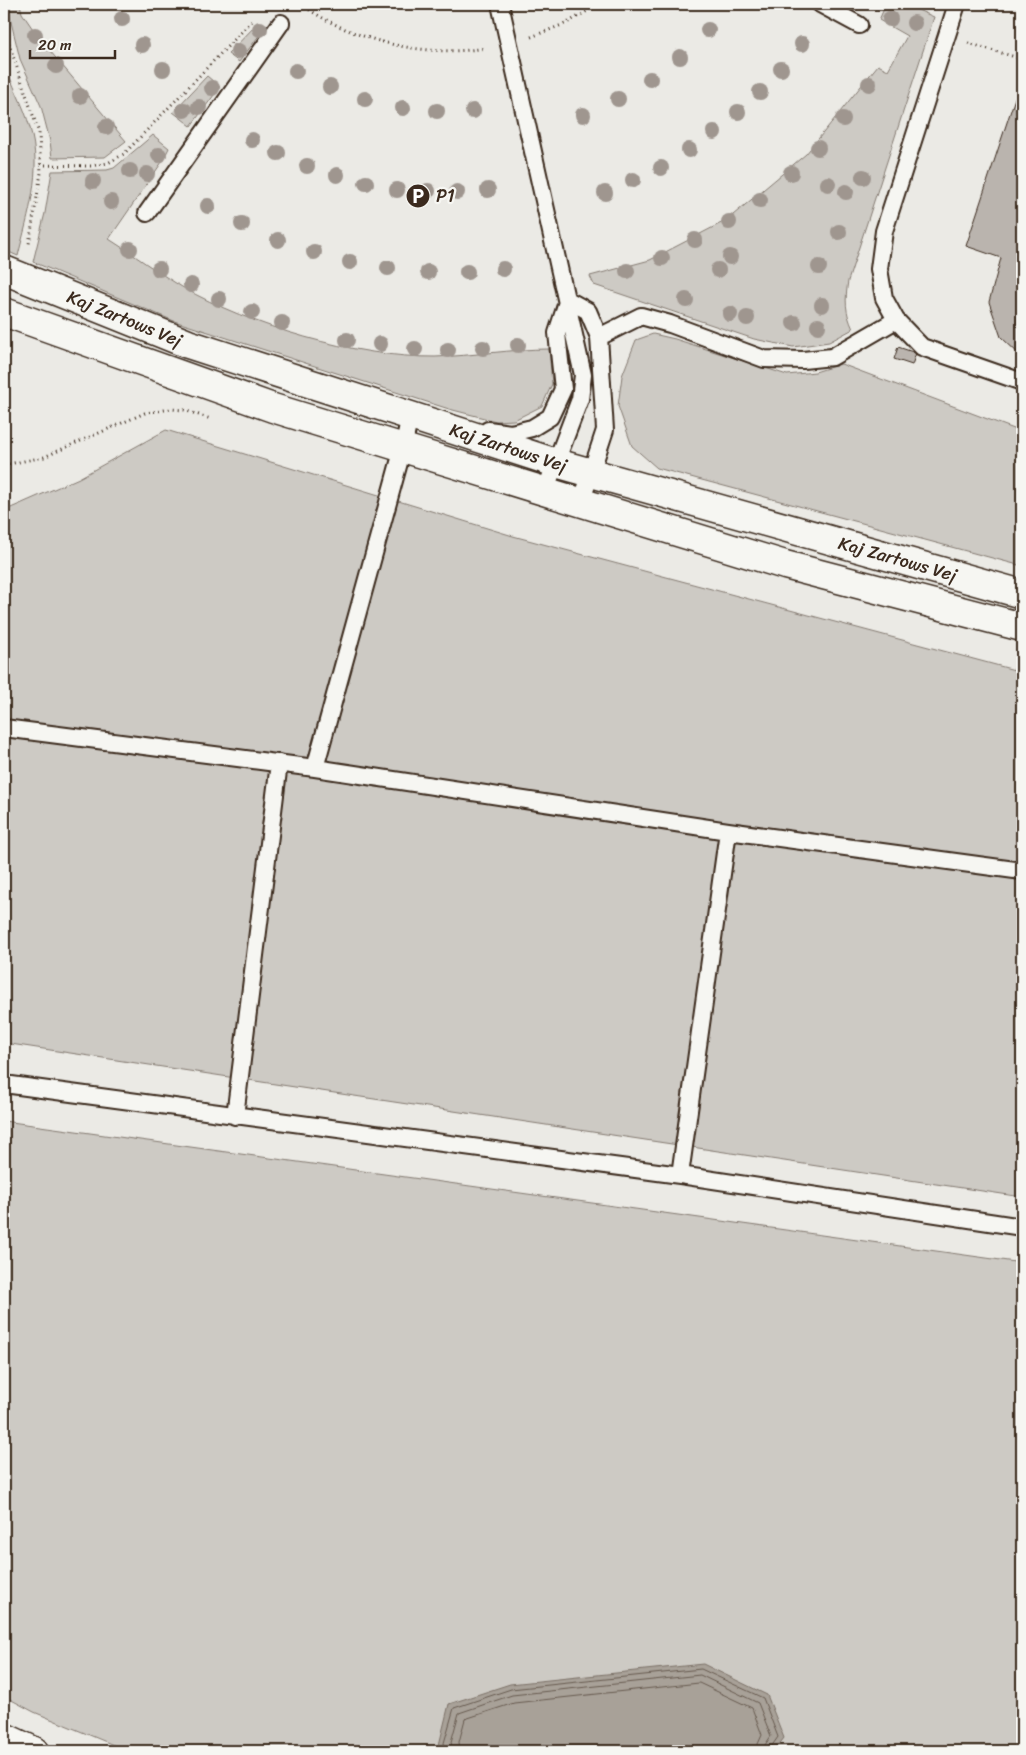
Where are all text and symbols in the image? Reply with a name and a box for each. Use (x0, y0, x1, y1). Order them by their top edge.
scale bar (30, 28, 115, 60)
text: 20 m (38, 32, 72, 58)
place label: P1 (436, 180, 455, 212)
parking icon: P1 (405, 183, 431, 209)
street label: Kaj Zartows Vej (62, 281, 188, 356)
street label: Kaj Zartows Vej (445, 414, 571, 482)
street label: Kaj Zartows Vej (835, 527, 961, 591)

